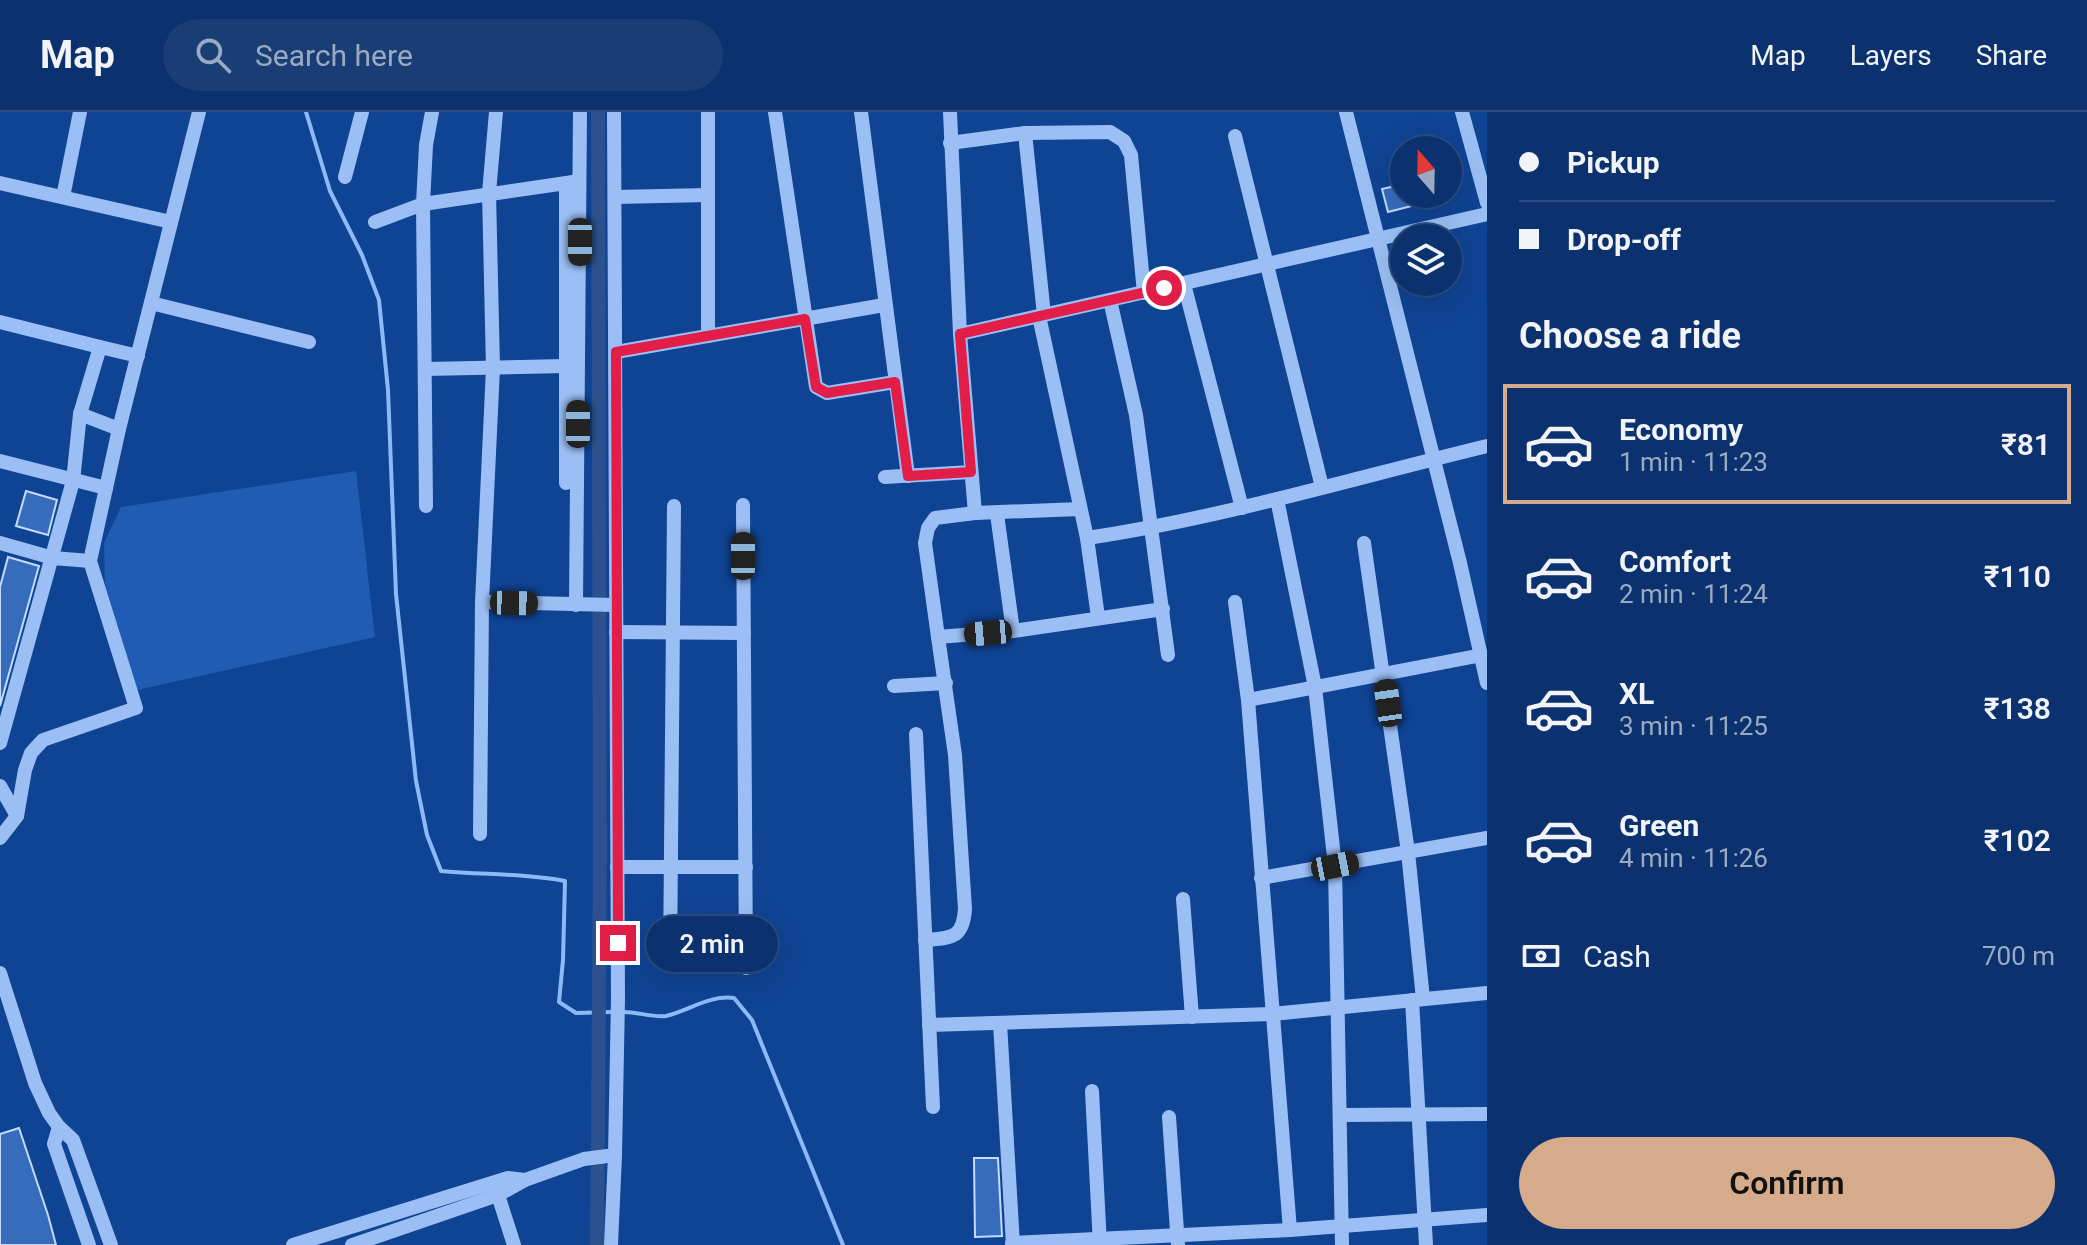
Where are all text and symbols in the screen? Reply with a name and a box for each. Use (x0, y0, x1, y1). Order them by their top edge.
search box (163, 19, 723, 91)
text: Map (40, 33, 115, 77)
icon: search (191, 33, 235, 77)
text: Search here (255, 38, 413, 73)
text: Map (1750, 39, 1806, 72)
text: Layers (1850, 39, 1932, 72)
text: Share (1976, 39, 2047, 72)
north arrow (1390, 136, 1462, 208)
map controls (1390, 136, 1462, 296)
text: Pickup (1567, 145, 1660, 180)
car (568, 218, 592, 266)
text: Drop-off (1567, 222, 1681, 257)
button: layers (1390, 224, 1462, 296)
route start (1146, 270, 1182, 306)
text: Choose a ride (1519, 315, 1741, 357)
car (566, 400, 590, 448)
icon: car (1523, 408, 1595, 480)
text: Economy (1619, 412, 1743, 447)
text: ₹81 (2001, 427, 2051, 462)
text: 1 min · 11:23 (1619, 447, 1768, 477)
car (731, 532, 755, 580)
icon: car (1523, 540, 1595, 612)
text: Comfort (1619, 544, 1731, 579)
text: ₹110 (1984, 559, 2051, 594)
text: 2 min · 11:24 (1619, 579, 1768, 609)
car (490, 591, 538, 615)
car (963, 619, 1013, 647)
icon: car (1523, 672, 1595, 744)
text: XL (1619, 676, 1654, 711)
car (1373, 678, 1403, 728)
text: ₹138 (1984, 691, 2051, 726)
text: 3 min · 11:25 (1619, 711, 1768, 741)
icon: car (1523, 804, 1595, 876)
text: Green (1619, 808, 1699, 843)
text: ₹102 (1984, 823, 2051, 858)
text: 4 min · 11:26 (1619, 843, 1768, 873)
car (1309, 850, 1361, 882)
callout: 2 min (646, 915, 778, 971)
route end (600, 925, 636, 961)
text: 2 min (679, 929, 745, 959)
icon: cash (1519, 934, 1563, 978)
text: Cash (1583, 939, 1651, 974)
text: 700 m (1982, 941, 2055, 971)
button: Confirm (1519, 1137, 2055, 1229)

